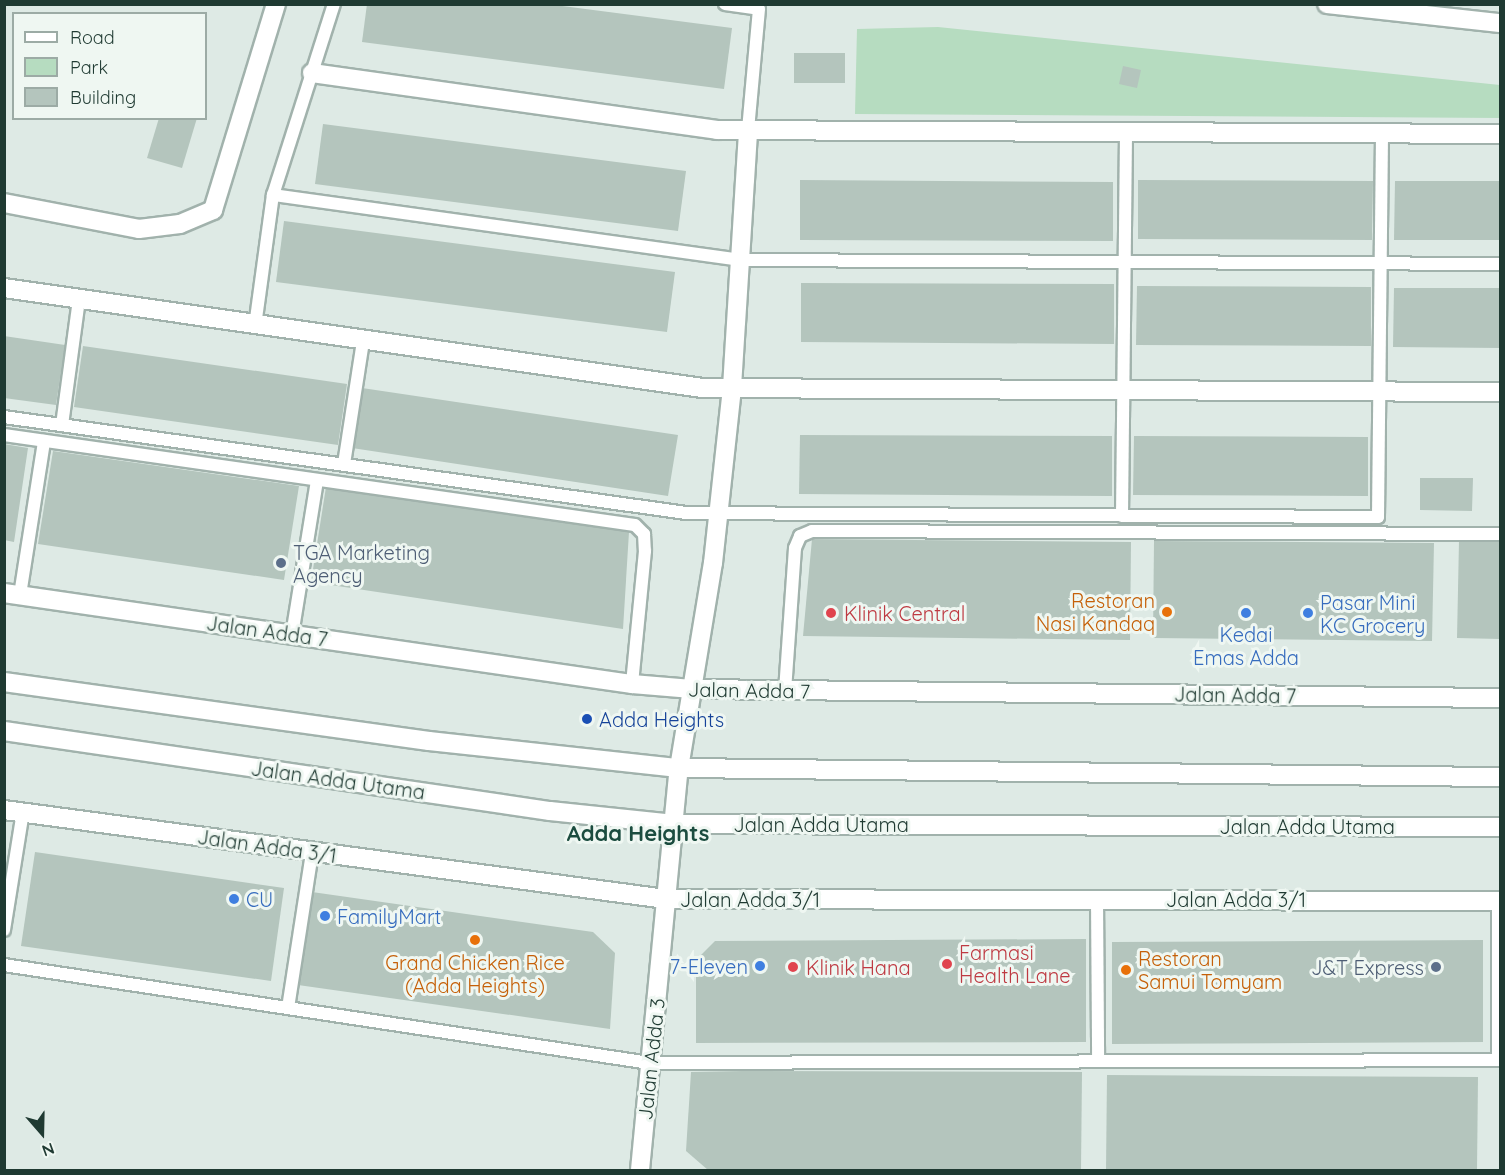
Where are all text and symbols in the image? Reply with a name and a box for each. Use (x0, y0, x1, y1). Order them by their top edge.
legend (12, 12, 207, 120)
text: Road (70, 26, 115, 49)
text: Park (70, 56, 108, 79)
text: Building (70, 86, 136, 109)
place label: TGA Marketing Agency (293, 540, 430, 587)
marker: TGA Marketing Agency (274, 556, 288, 570)
place label: Restoran Nasi Kandaq (1036, 588, 1155, 635)
place label: Pasar Mini KC Grocery (1320, 590, 1425, 637)
place label: Klinik Central (844, 601, 965, 625)
marker: Klinik Central (822, 604, 840, 622)
marker: Restoran Nasi Kandaq (1160, 605, 1174, 619)
marker: Kedai Emas Adda (1239, 606, 1253, 620)
marker: Pasar Mini KC Grocery (1301, 606, 1315, 620)
street label: Jalan Adda 7 (205, 611, 329, 651)
place label: Kedai Emas Adda (1193, 622, 1299, 669)
street label: Jalan Adda 7 (688, 677, 810, 703)
street label: Jalan Adda 7 (1174, 682, 1296, 708)
place label: Adda Heights (599, 707, 724, 731)
marker: Adda Heights (580, 712, 594, 726)
street label: Jalan Adda Utama (249, 756, 427, 804)
street label: Jalan Adda Utama (733, 812, 909, 836)
street label: Jalan Adda Utama (1219, 814, 1395, 838)
district label: Adda Heights (567, 821, 709, 847)
street label: Jalan Adda 3/1 (196, 824, 338, 868)
place label: CU (246, 887, 273, 911)
street label: Jalan Adda 3/1 (680, 887, 820, 911)
street label: Jalan Adda 3/1 (1166, 887, 1306, 911)
marker: CU (227, 892, 241, 906)
place label: FamilyMart (337, 904, 441, 928)
marker: FamilyMart (318, 909, 332, 923)
marker: Grand Chicken Rice (Adda Heights) (468, 933, 482, 947)
place label: Farmasi Health Lane (959, 940, 1071, 987)
place label: Restoran Samui Tomyam (1138, 946, 1282, 993)
place label: Grand Chicken Rice (Adda Heights) (385, 950, 565, 997)
place label: 7-Eleven (670, 954, 748, 978)
place label: Klinik Hana (806, 955, 911, 979)
place label: J&T Express (1311, 955, 1424, 979)
marker: Farmasi Health Lane (940, 957, 954, 971)
marker: Klinik Hana (784, 958, 802, 976)
marker: 7-Eleven (753, 959, 767, 973)
marker: J&T Express (1429, 960, 1443, 974)
marker: Restoran Samui Tomyam (1119, 963, 1133, 977)
street label: Jalan Adda 3 (633, 997, 669, 1121)
north arrow (12, 1103, 72, 1163)
text: N (39, 1139, 57, 1161)

